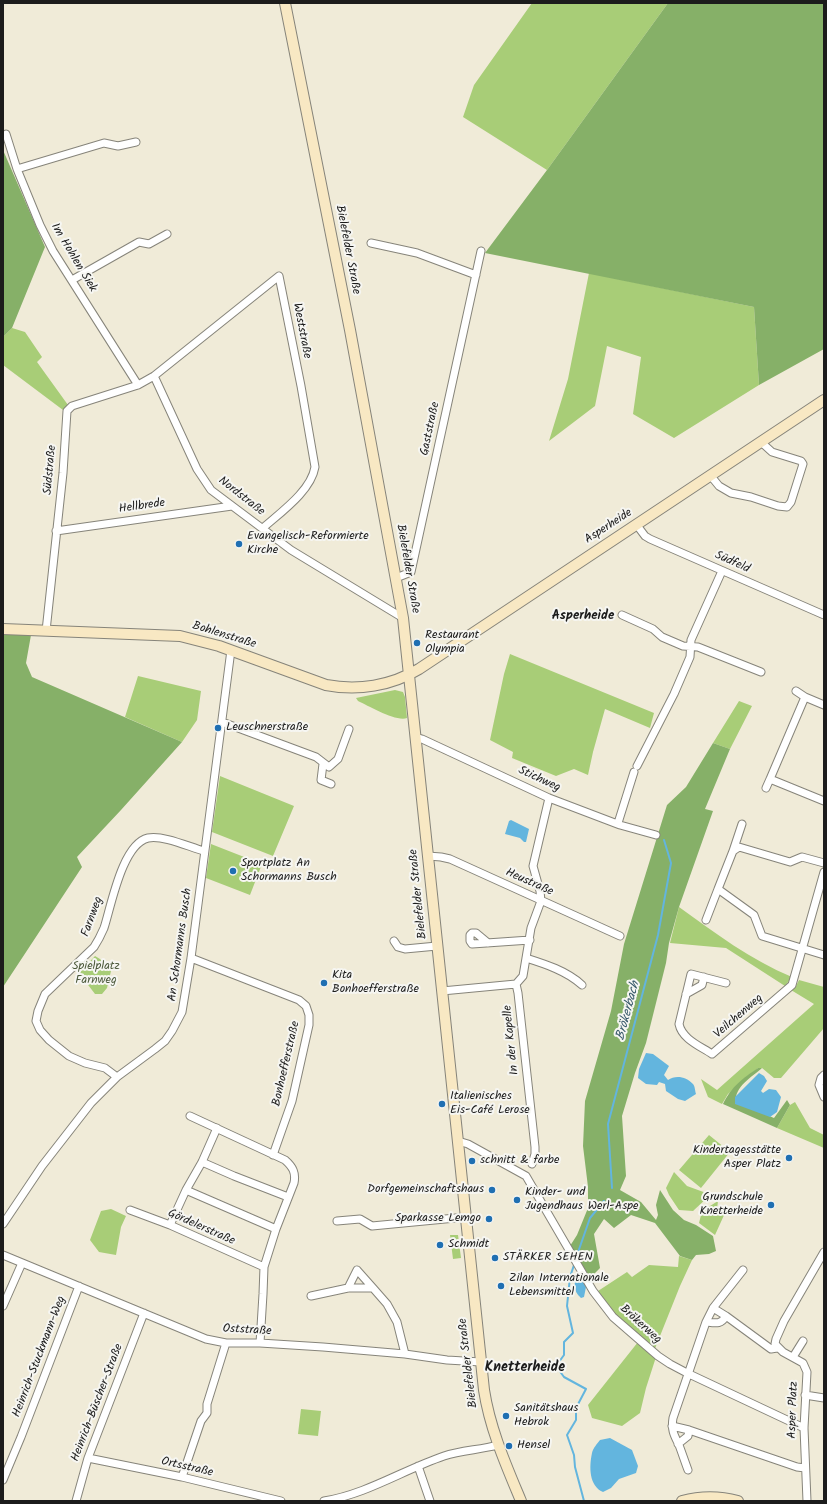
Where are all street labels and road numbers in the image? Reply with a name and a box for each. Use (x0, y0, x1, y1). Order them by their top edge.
street label: Bielefelder Straße (331, 204, 363, 296)
street label: Im Hohlen Siek (47, 221, 99, 295)
street label: Weststraße (289, 302, 313, 360)
street label: Gaststraße (418, 401, 444, 457)
street label: Südstraße (42, 445, 60, 495)
street label: Nordstraße (215, 474, 267, 520)
street label: Hellbrede (118, 497, 166, 517)
street label: Asperheide (583, 506, 635, 548)
street label: Bielefelder Straße (392, 523, 422, 615)
street label: Südfeld (712, 549, 752, 577)
street label: Bohlenstraße (190, 619, 258, 653)
street label: Stichweg (516, 764, 562, 796)
street label: Bielefelder Straße (407, 848, 431, 940)
street label: Heustraße (503, 866, 555, 900)
street label: An Schormanns Busch (166, 887, 196, 1003)
street label: Farnweg (79, 895, 107, 939)
street label: Veilchenweg (712, 992, 766, 1042)
street label: In der Kapelle (501, 1004, 523, 1076)
street label: Bonhoefferstraße (270, 1020, 304, 1108)
street label: Gördelerstraße (165, 1207, 237, 1249)
street label: Heinrich-Stuckmann-Weg (10, 1294, 70, 1420)
street label: Brökerweg (616, 1303, 664, 1347)
street label: Bielefelder Straße (456, 1317, 482, 1409)
street label: Oststraße (222, 1323, 272, 1339)
street label: Heinrich-Büscher-Straße (69, 1342, 127, 1464)
street label: Asper Platz (786, 1381, 802, 1439)
street label: Ortsstraße (160, 1455, 214, 1481)

